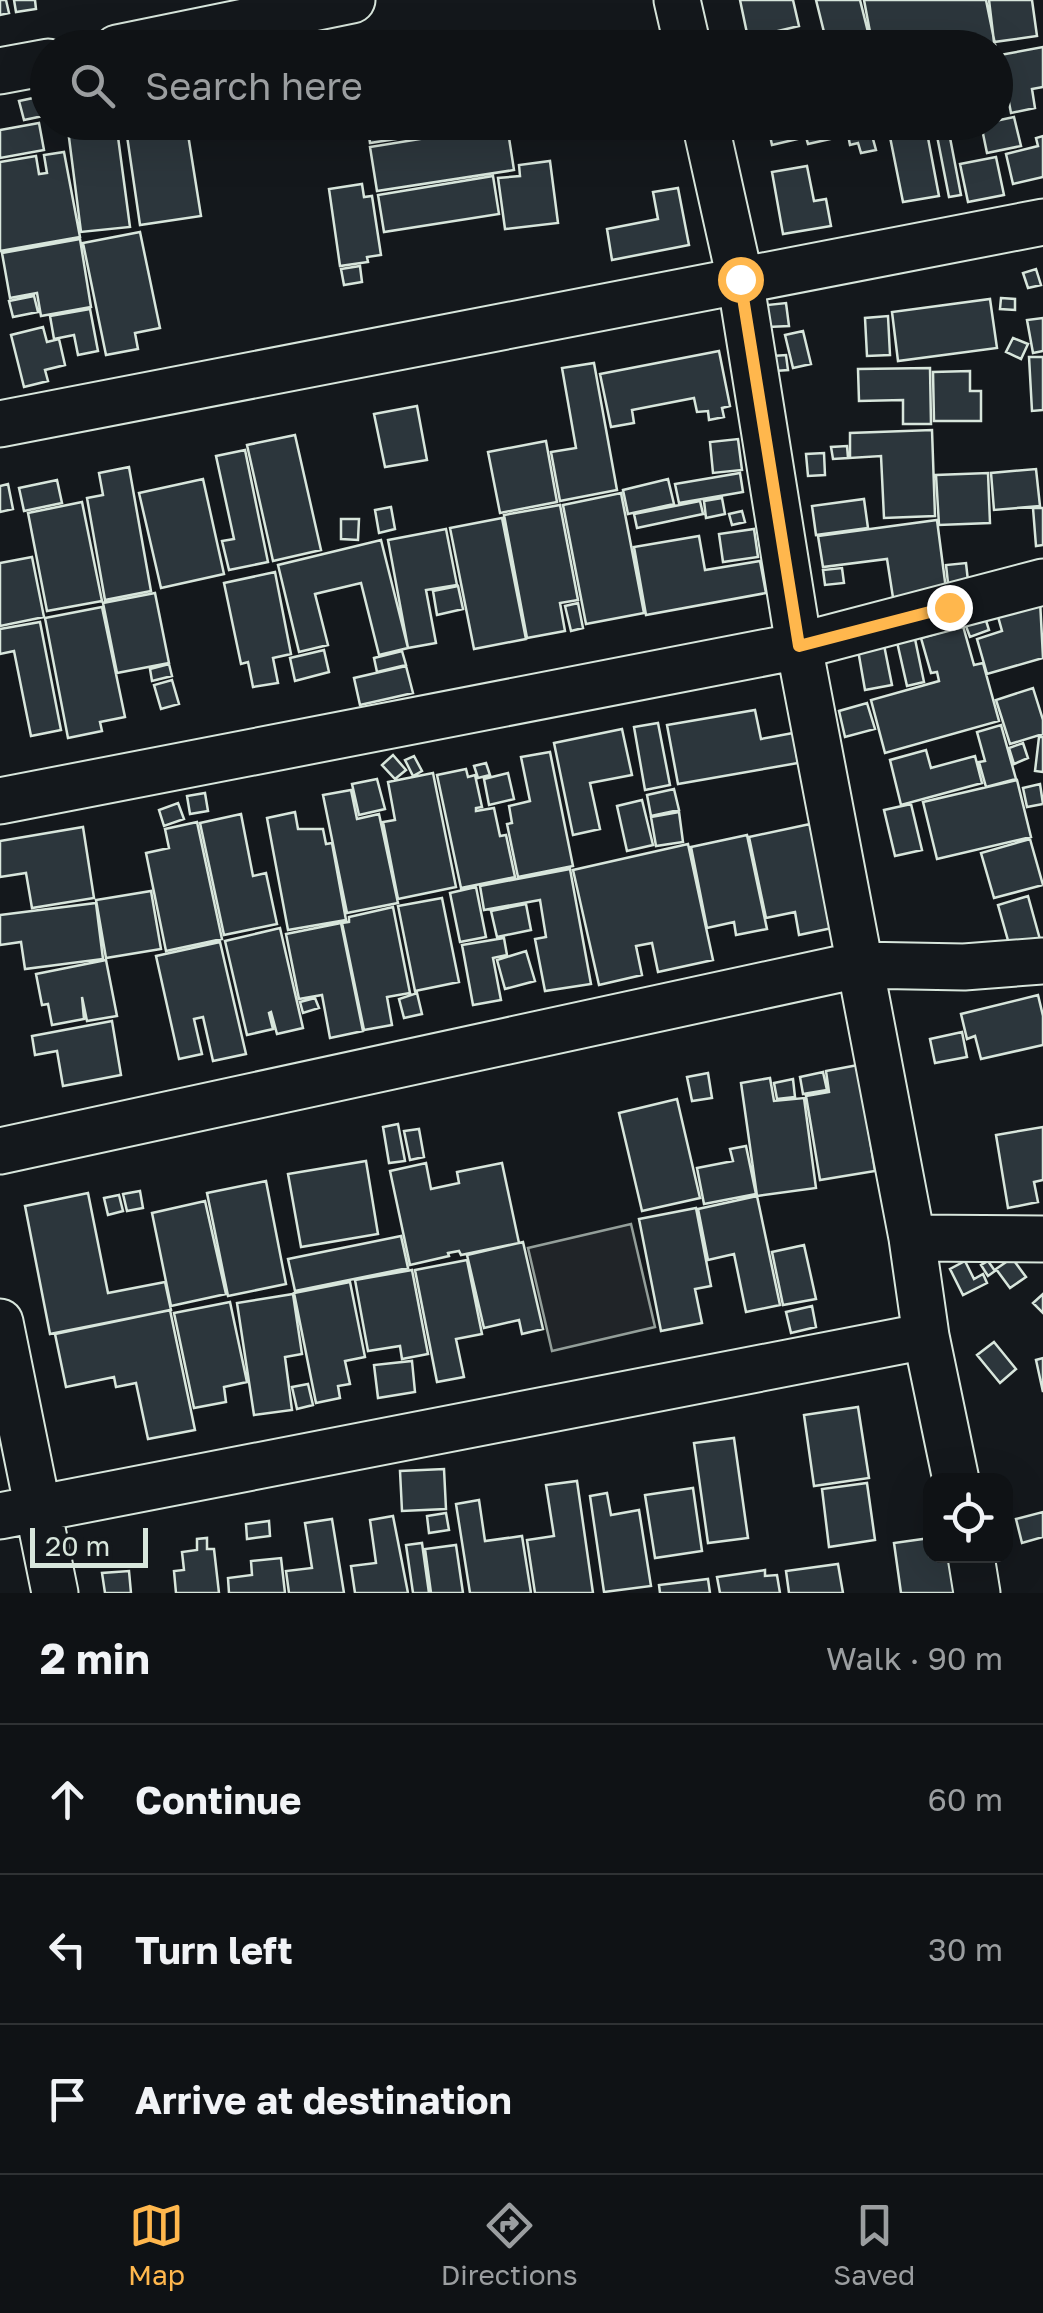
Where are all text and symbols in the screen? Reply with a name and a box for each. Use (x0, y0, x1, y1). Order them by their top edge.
search box (30, 30, 1013, 140)
icon: search (65, 58, 120, 113)
text: Search here (145, 63, 363, 108)
route start (718, 257, 764, 303)
route end (927, 585, 973, 631)
map controls (923, 1473, 1013, 1563)
button: locate (923, 1473, 1013, 1563)
scale bar (30, 1523, 148, 1568)
text: 20 m (45, 1529, 110, 1562)
text: 2 min (40, 1633, 150, 1683)
text: Walk · 90 m (826, 1639, 1003, 1677)
icon: ahead (40, 1772, 95, 1827)
text: Continue (135, 1777, 301, 1822)
text: 60 m (927, 1780, 1003, 1818)
icon: left (40, 1922, 95, 1977)
text: Turn left (135, 1927, 293, 1972)
text: 30 m (928, 1930, 1003, 1968)
icon: arrive (40, 2072, 95, 2127)
text: Arrive at destination (135, 2077, 512, 2122)
tab: Map (128, 2198, 185, 2291)
tab: Directions (441, 2198, 578, 2291)
tab: Saved (833, 2198, 915, 2291)

